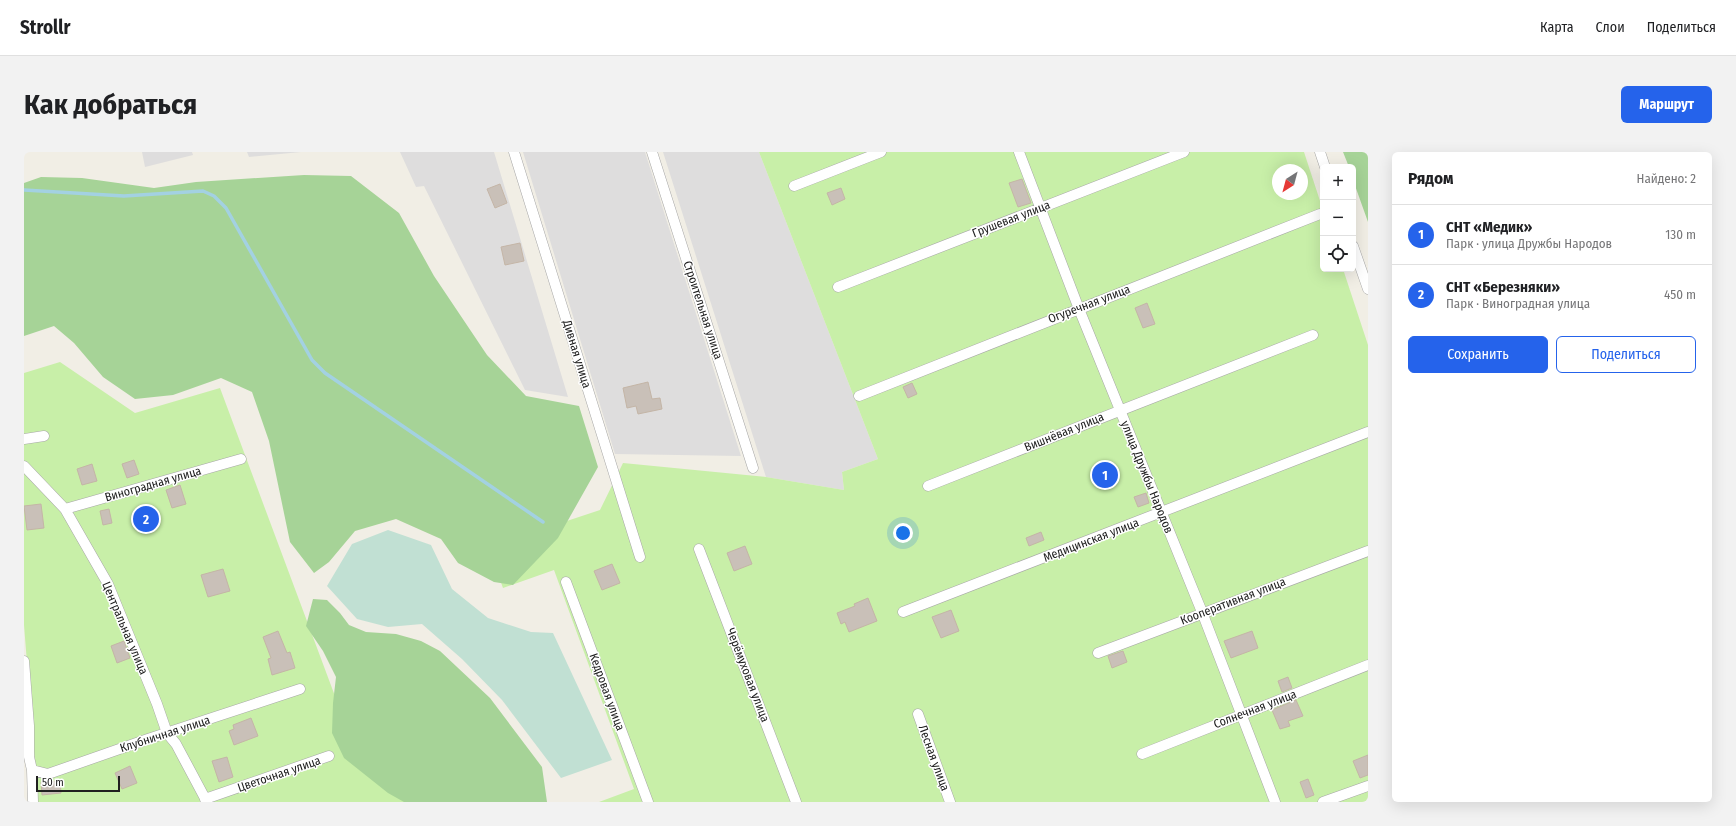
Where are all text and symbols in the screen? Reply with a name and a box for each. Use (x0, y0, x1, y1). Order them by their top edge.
text: Strollr (20, 16, 70, 39)
text: Карта (1540, 19, 1574, 36)
text: Слои (1596, 19, 1625, 36)
text: Поделиться (1647, 19, 1716, 36)
button: Маршрут (1621, 86, 1712, 123)
text: Как добраться (24, 88, 197, 121)
north arrow (1272, 164, 1308, 200)
map controls (1320, 164, 1356, 272)
button: + (1320, 164, 1356, 200)
text: Рядом (1408, 168, 1453, 189)
text: Найдено: 2 (1637, 171, 1696, 186)
street label: Грушевая улица (970, 198, 1052, 240)
button: − (1320, 200, 1356, 236)
text: СНТ «Медик» (1446, 218, 1532, 236)
text: 1 (1418, 227, 1424, 242)
text: 130 m (1665, 227, 1696, 242)
button: locate (1320, 236, 1356, 272)
text: Парк · улица Дружбы Народов (1446, 236, 1612, 251)
street label: Строительная улица (680, 259, 726, 361)
text: СНТ «Березняки» (1446, 278, 1560, 296)
street label: Огуречная улица (1046, 282, 1132, 326)
text: 2 (1418, 287, 1424, 302)
text: 450 m (1664, 287, 1696, 302)
text: Парк · Виноградная улица (1446, 296, 1590, 311)
street label: Дивная улица (560, 317, 594, 390)
button: Сохранить (1408, 336, 1548, 373)
button: Поделиться (1556, 336, 1696, 373)
street label: Вишнёвая улица (1022, 410, 1106, 454)
street label: улица Дружбы Народов (1118, 419, 1176, 535)
pin: 1 (1092, 460, 1118, 490)
street label: Виноградная улица (103, 464, 203, 504)
pin: 2 (133, 504, 159, 534)
street label: Медицинская улица (1041, 515, 1141, 565)
your location (893, 523, 913, 543)
street label: Кооперативная улица (1178, 574, 1288, 628)
street label: Центральная улица (99, 580, 151, 677)
street label: Черёмуховая улица (724, 626, 772, 724)
street label: Кедровая улица (586, 651, 628, 733)
street label: Солнечная улица (1212, 687, 1298, 731)
street label: Клубничная улица (118, 713, 212, 755)
street label: Лесная улица (916, 723, 952, 793)
street label: Цветочная улица (236, 753, 322, 795)
scale bar (36, 774, 120, 793)
text: 50 m (42, 776, 64, 789)

